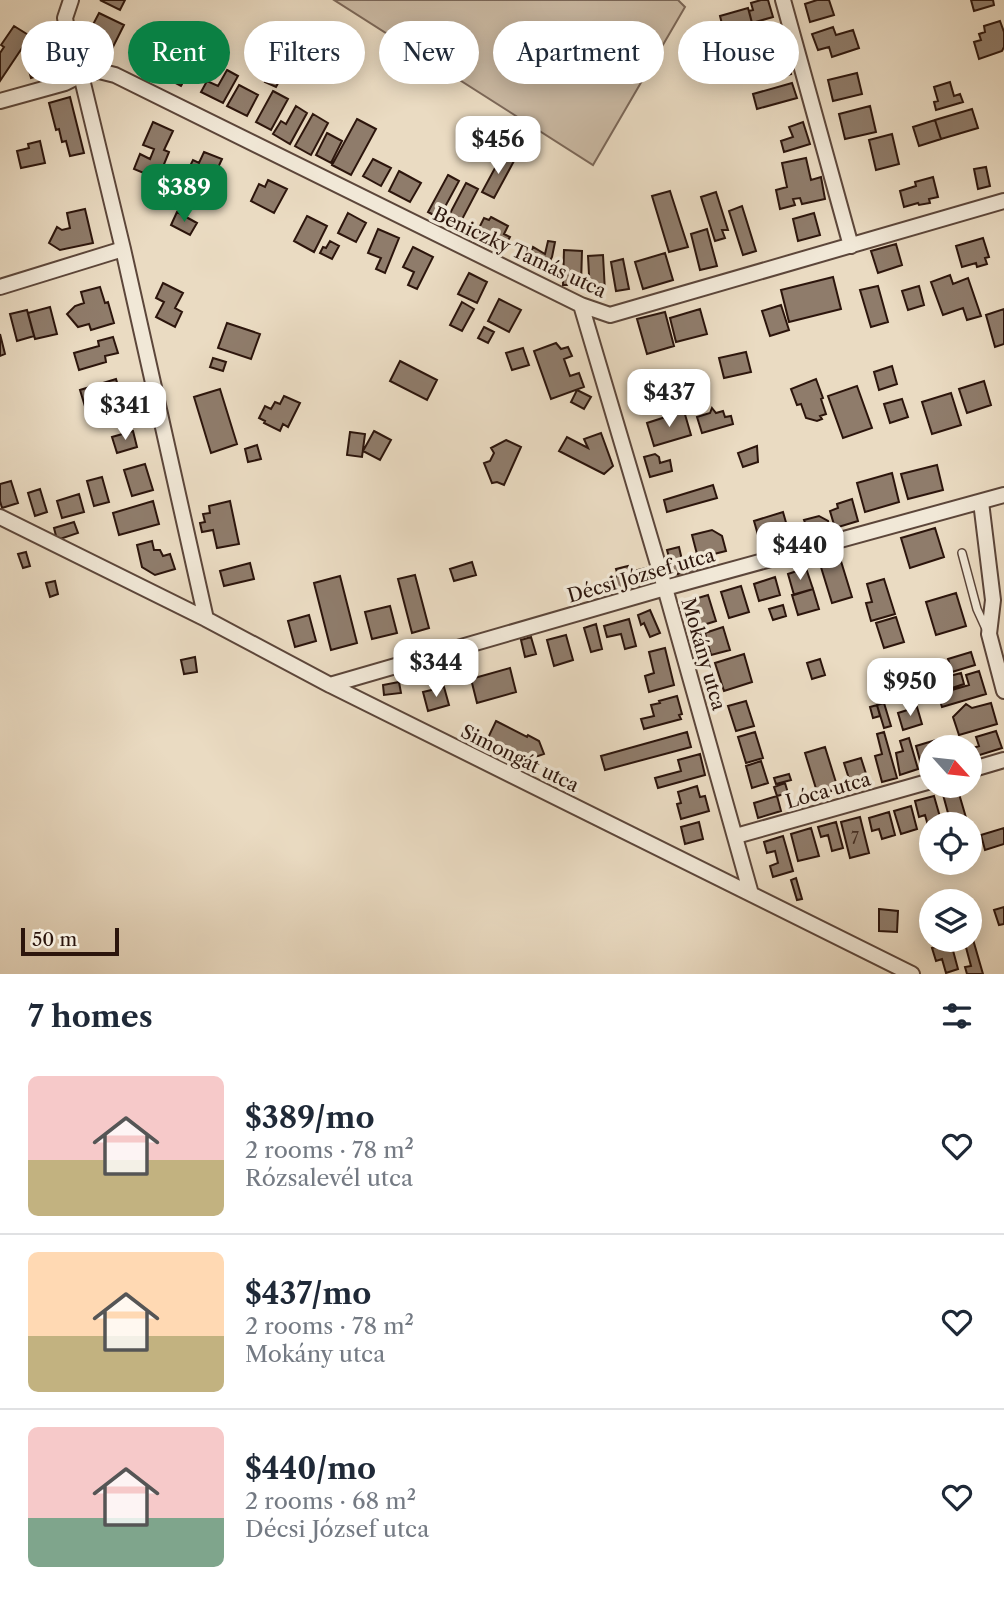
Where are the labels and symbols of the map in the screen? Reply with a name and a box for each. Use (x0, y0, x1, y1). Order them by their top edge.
pin: $456 (457, 116, 539, 176)
pin: $389 (143, 164, 225, 224)
street label: Beniczky Tamás utca (430, 202, 610, 303)
pin: $437 (628, 370, 710, 429)
pin: $341 (84, 382, 166, 442)
pin: $440 (759, 522, 841, 582)
street label: Décsi József utca (565, 543, 717, 608)
street label: Mokány utca (676, 595, 731, 713)
pin: $344 (395, 640, 477, 699)
pin: $950 (869, 658, 951, 718)
street label: Simongát utca (457, 720, 583, 797)
north arrow (919, 735, 982, 798)
street label: Lóca utca (783, 767, 873, 814)
house number: 7 (851, 828, 859, 848)
scale bar (21, 925, 119, 957)

